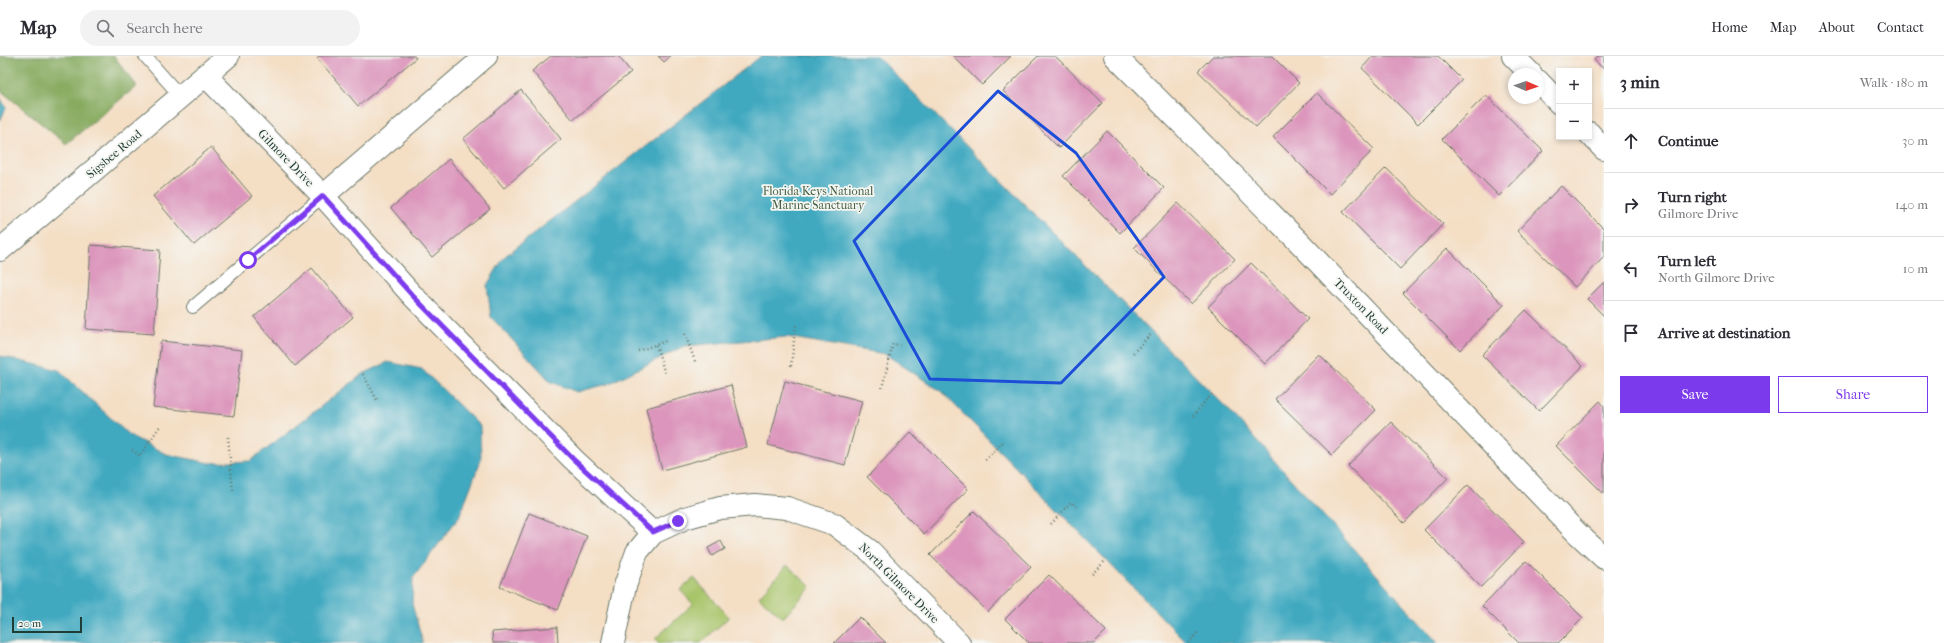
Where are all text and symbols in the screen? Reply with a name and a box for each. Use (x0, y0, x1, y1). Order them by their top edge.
search box (80, 10, 360, 46)
text: Map (20, 17, 56, 39)
icon: search (94, 17, 116, 39)
text: Search here (126, 19, 203, 37)
text: Home (1711, 19, 1748, 36)
text: Map (1770, 19, 1797, 36)
text: About (1819, 19, 1855, 36)
text: Contact (1877, 19, 1924, 36)
north arrow (1508, 68, 1544, 104)
map controls (1556, 68, 1592, 140)
button: + (1556, 68, 1592, 104)
text: 3 min (1620, 72, 1660, 92)
text: Walk · 180 m (1860, 75, 1928, 90)
button: − (1556, 104, 1592, 140)
street label: Gilmore Drive (255, 126, 317, 190)
street label: Sigsbee Road (83, 127, 145, 181)
icon: ahead (1620, 130, 1642, 152)
text: Continue (1658, 132, 1718, 150)
text: 30 m (1902, 133, 1928, 148)
park label: Florida Keys National Marine Sanctuary (763, 184, 874, 212)
text: Turn right (1658, 188, 1727, 206)
icon: right (1620, 194, 1642, 216)
text: 140 m (1895, 197, 1928, 212)
text: Gilmore Drive (1658, 206, 1738, 221)
route start (239, 251, 257, 269)
text: Turn left (1658, 252, 1716, 270)
icon: left (1620, 258, 1642, 280)
text: 10 m (1903, 261, 1928, 276)
text: North Gilmore Drive (1658, 270, 1775, 285)
street label: Truxton Road (1331, 275, 1391, 337)
icon: arrive (1620, 322, 1642, 344)
text: Arrive at destination (1658, 324, 1790, 342)
button: Save (1620, 376, 1770, 413)
button: Share (1778, 376, 1928, 413)
route end (669, 512, 687, 530)
street label: North Gilmore Drive (856, 540, 942, 626)
scale bar (12, 615, 82, 634)
text: 20 m (18, 617, 41, 630)

